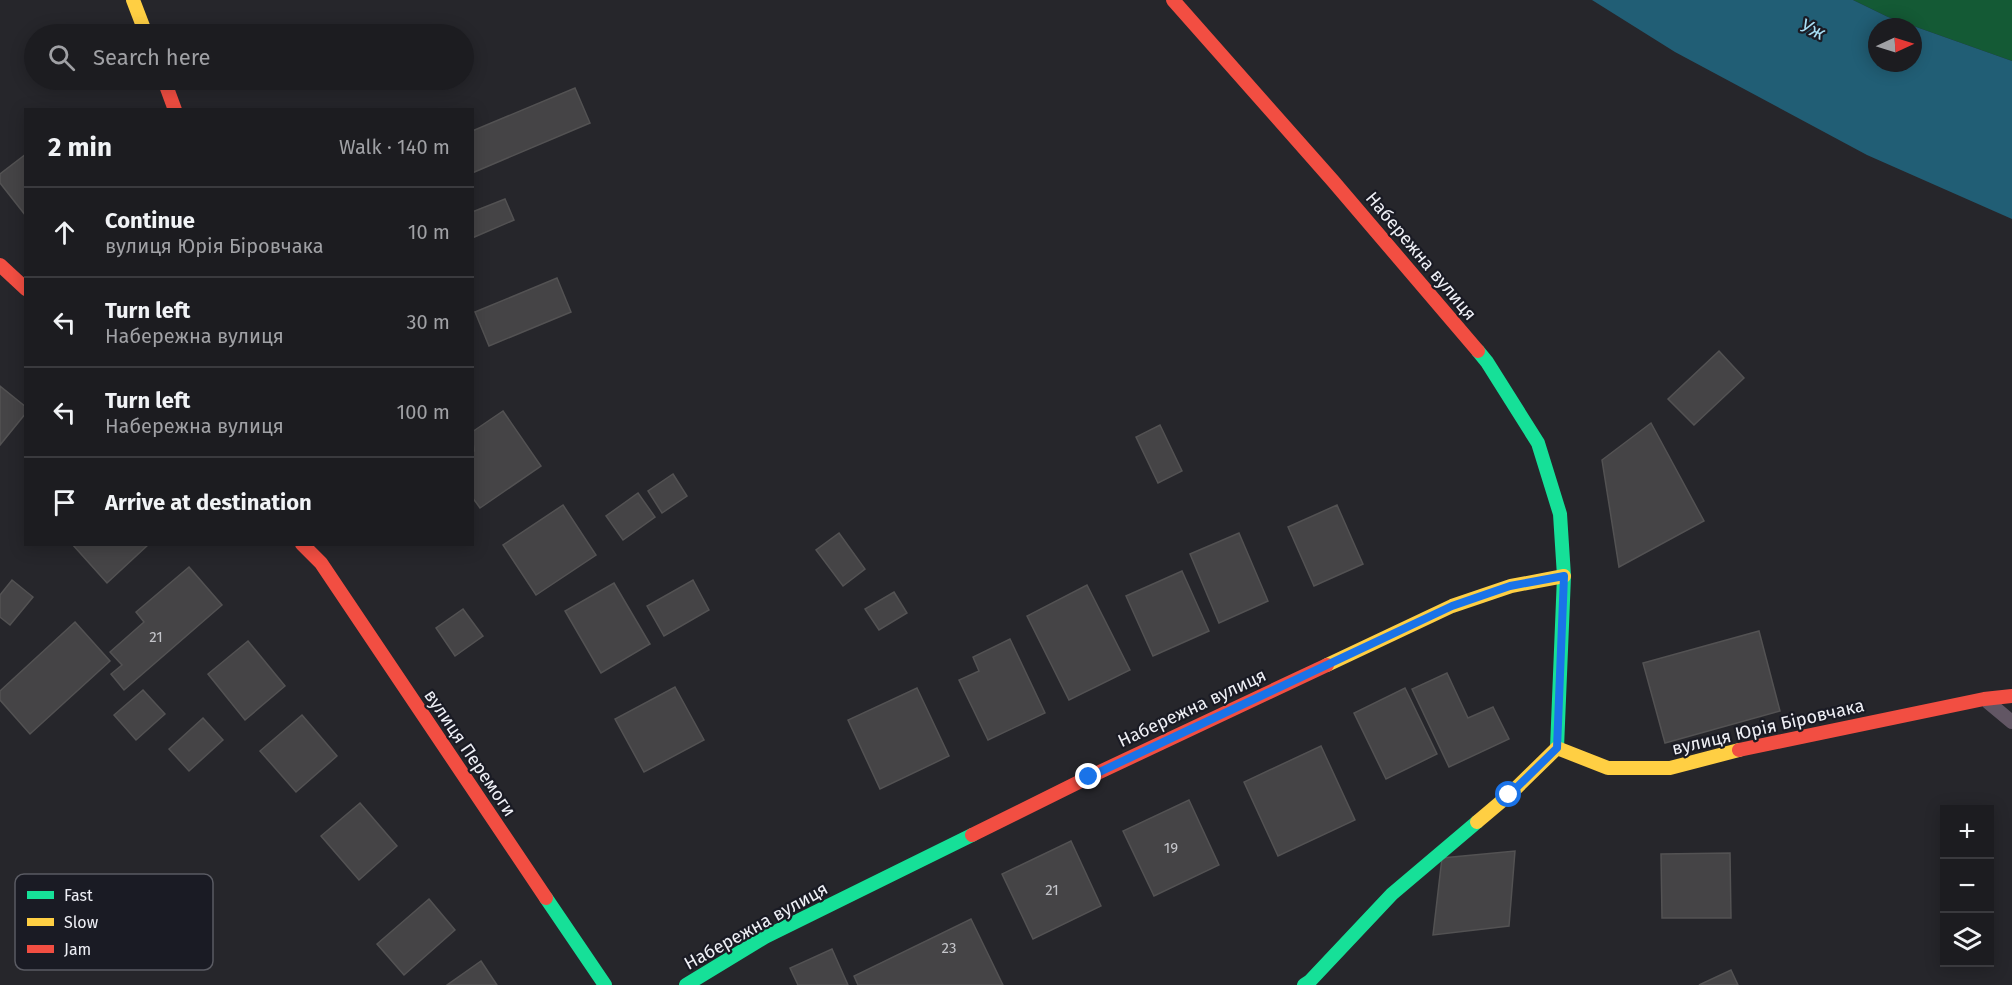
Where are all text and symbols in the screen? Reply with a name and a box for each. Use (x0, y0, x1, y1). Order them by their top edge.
water label: Уж (1797, 13, 1829, 45)
north arrow (1868, 18, 1922, 72)
search box (24, 24, 474, 90)
icon: search (45, 41, 78, 74)
text: Search here (93, 44, 211, 71)
text: 2 min (48, 132, 112, 163)
text: Walk · 140 m (339, 135, 450, 159)
street label: Набережна вулиця (1361, 187, 1481, 325)
text: Continue (105, 207, 195, 234)
icon: ahead (48, 216, 81, 249)
text: 10 m (408, 220, 450, 244)
text: вулиця Юрія Біровчака (105, 234, 324, 258)
text: Turn left (105, 297, 190, 324)
icon: left (48, 306, 81, 339)
text: 30 m (406, 310, 450, 334)
text: Набережна вулиця (105, 324, 284, 348)
text: Turn left (105, 387, 190, 414)
icon: left (48, 396, 81, 429)
text: 100 m (397, 400, 450, 424)
text: Набережна вулиця (105, 414, 284, 438)
icon: arrive (48, 486, 81, 519)
text: Arrive at destination (105, 489, 312, 516)
house number: 21 (149, 628, 163, 646)
street label: Набережна вулиця (1114, 664, 1270, 752)
street label: вулиця Перемоги (419, 685, 521, 821)
street label: вулиця Юрія Біровчака (1670, 694, 1866, 760)
route end (1075, 763, 1101, 789)
route start (1495, 781, 1521, 807)
map controls (1940, 805, 1994, 967)
button: + (1940, 805, 1994, 859)
house number: 19 (1164, 839, 1178, 857)
button: − (1940, 859, 1994, 913)
legend (15, 874, 213, 970)
street label: Набережна вулиця (680, 877, 832, 975)
house number: 21 (1045, 881, 1059, 899)
text: Fast (64, 886, 93, 905)
text: Slow (64, 913, 99, 932)
button: layers (1940, 913, 1994, 967)
house number: 23 (942, 939, 956, 957)
text: Jam (64, 940, 91, 959)

